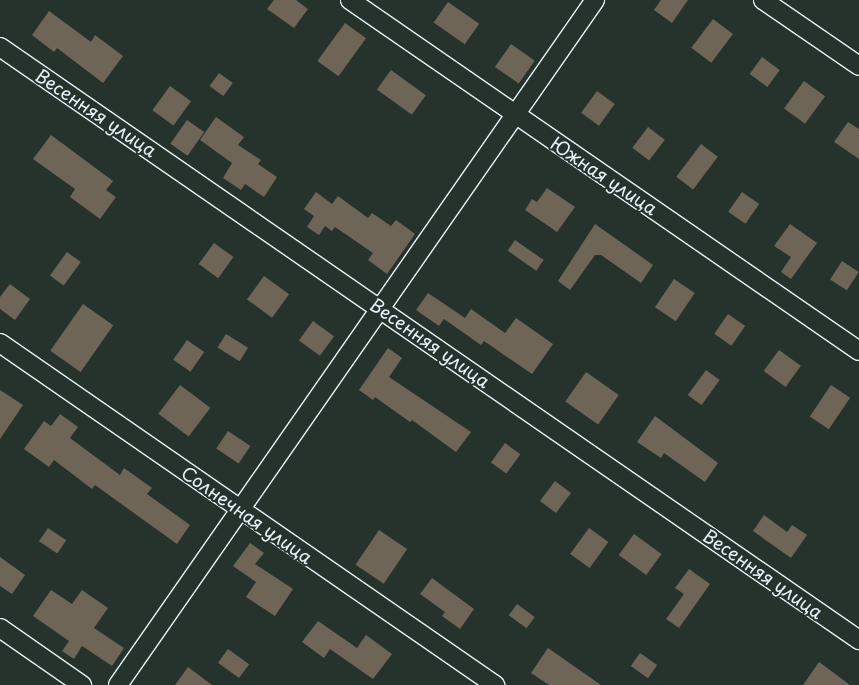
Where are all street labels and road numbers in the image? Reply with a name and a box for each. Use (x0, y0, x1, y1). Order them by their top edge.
street label: Весенняя улица (31, 64, 161, 162)
street label: Южная улица (546, 132, 662, 220)
street label: Весенняя улица (366, 293, 494, 393)
street label: Солнечная улица (177, 461, 317, 569)
street label: Весенняя улица (699, 524, 827, 624)

